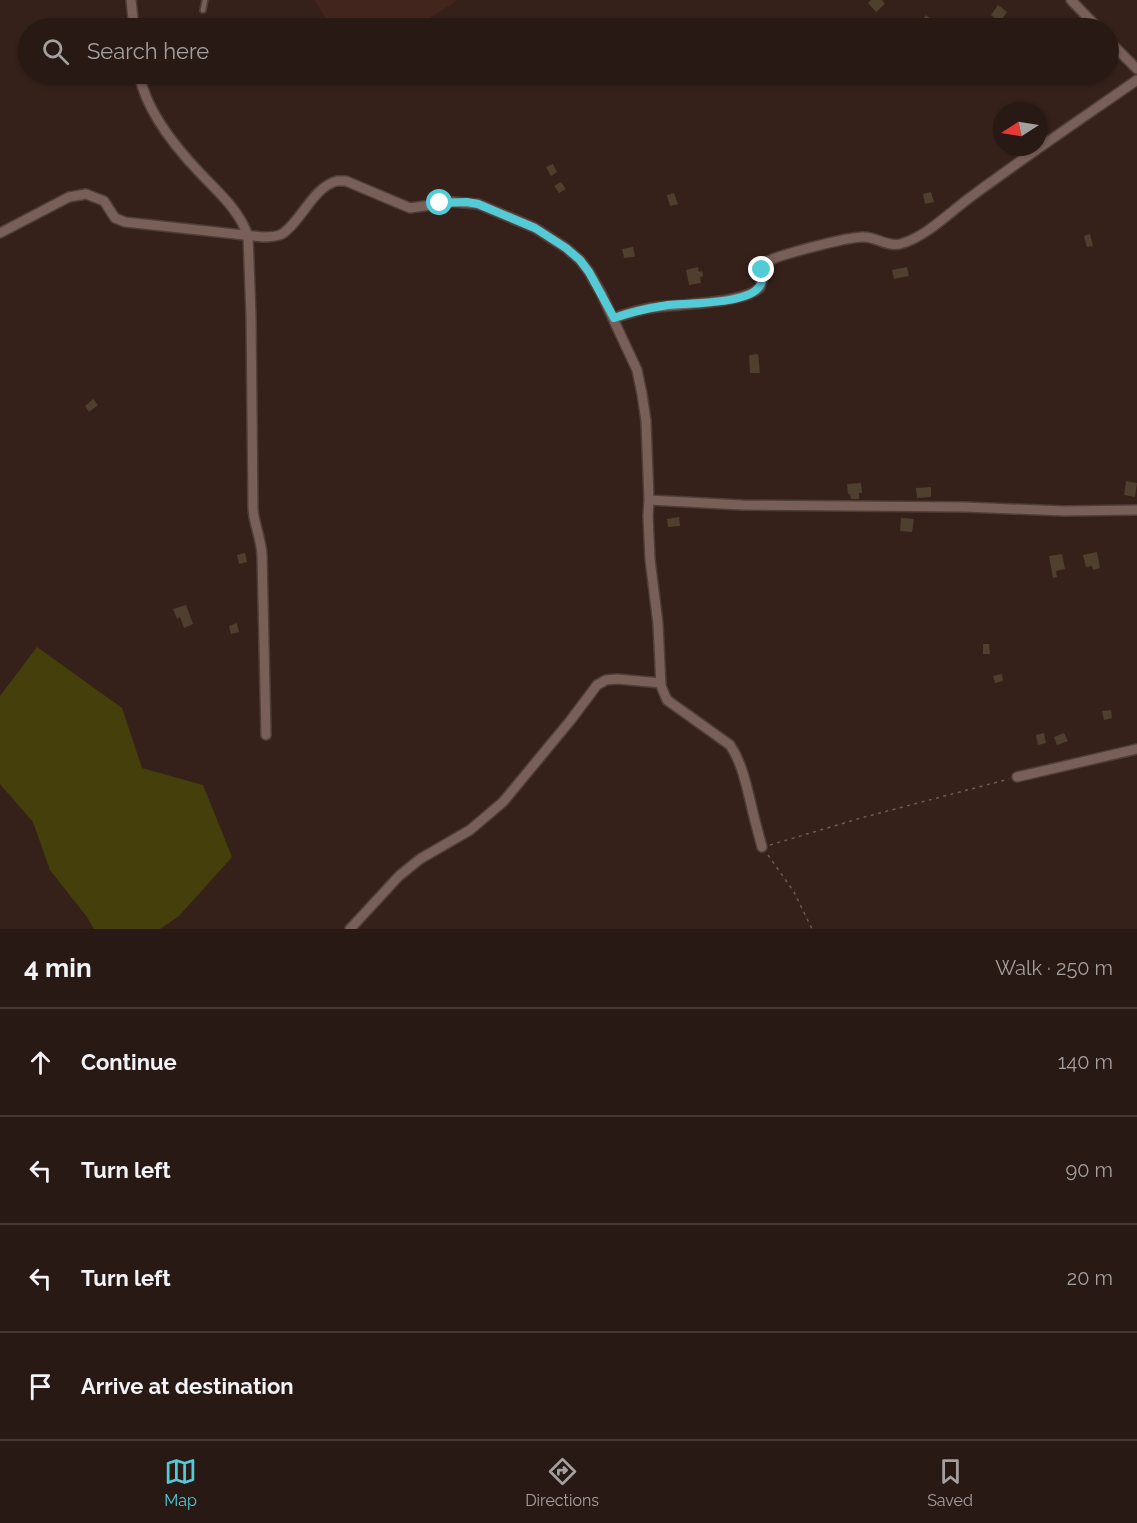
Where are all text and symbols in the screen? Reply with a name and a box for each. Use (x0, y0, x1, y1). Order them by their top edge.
search box (18, 18, 1119, 84)
icon: search (39, 35, 72, 68)
text: Search here (87, 38, 209, 64)
north arrow (993, 102, 1047, 156)
route start (426, 189, 452, 215)
route end (748, 256, 774, 282)
text: 4 min (24, 953, 92, 983)
text: Walk · 250 m (995, 956, 1113, 980)
icon: ahead (24, 1046, 57, 1079)
text: Continue (81, 1049, 177, 1075)
text: 140 m (1058, 1050, 1113, 1074)
icon: left (24, 1154, 57, 1187)
text: Turn left (81, 1157, 171, 1183)
text: 90 m (1066, 1158, 1113, 1182)
icon: left (24, 1262, 57, 1295)
text: Turn left (81, 1265, 171, 1291)
text: 20 m (1067, 1266, 1113, 1290)
icon: arrive (24, 1370, 57, 1403)
text: Arrive at destination (81, 1373, 294, 1399)
tab: Map (164, 1455, 197, 1510)
tab: Directions (525, 1455, 599, 1510)
tab: Saved (927, 1455, 973, 1510)

